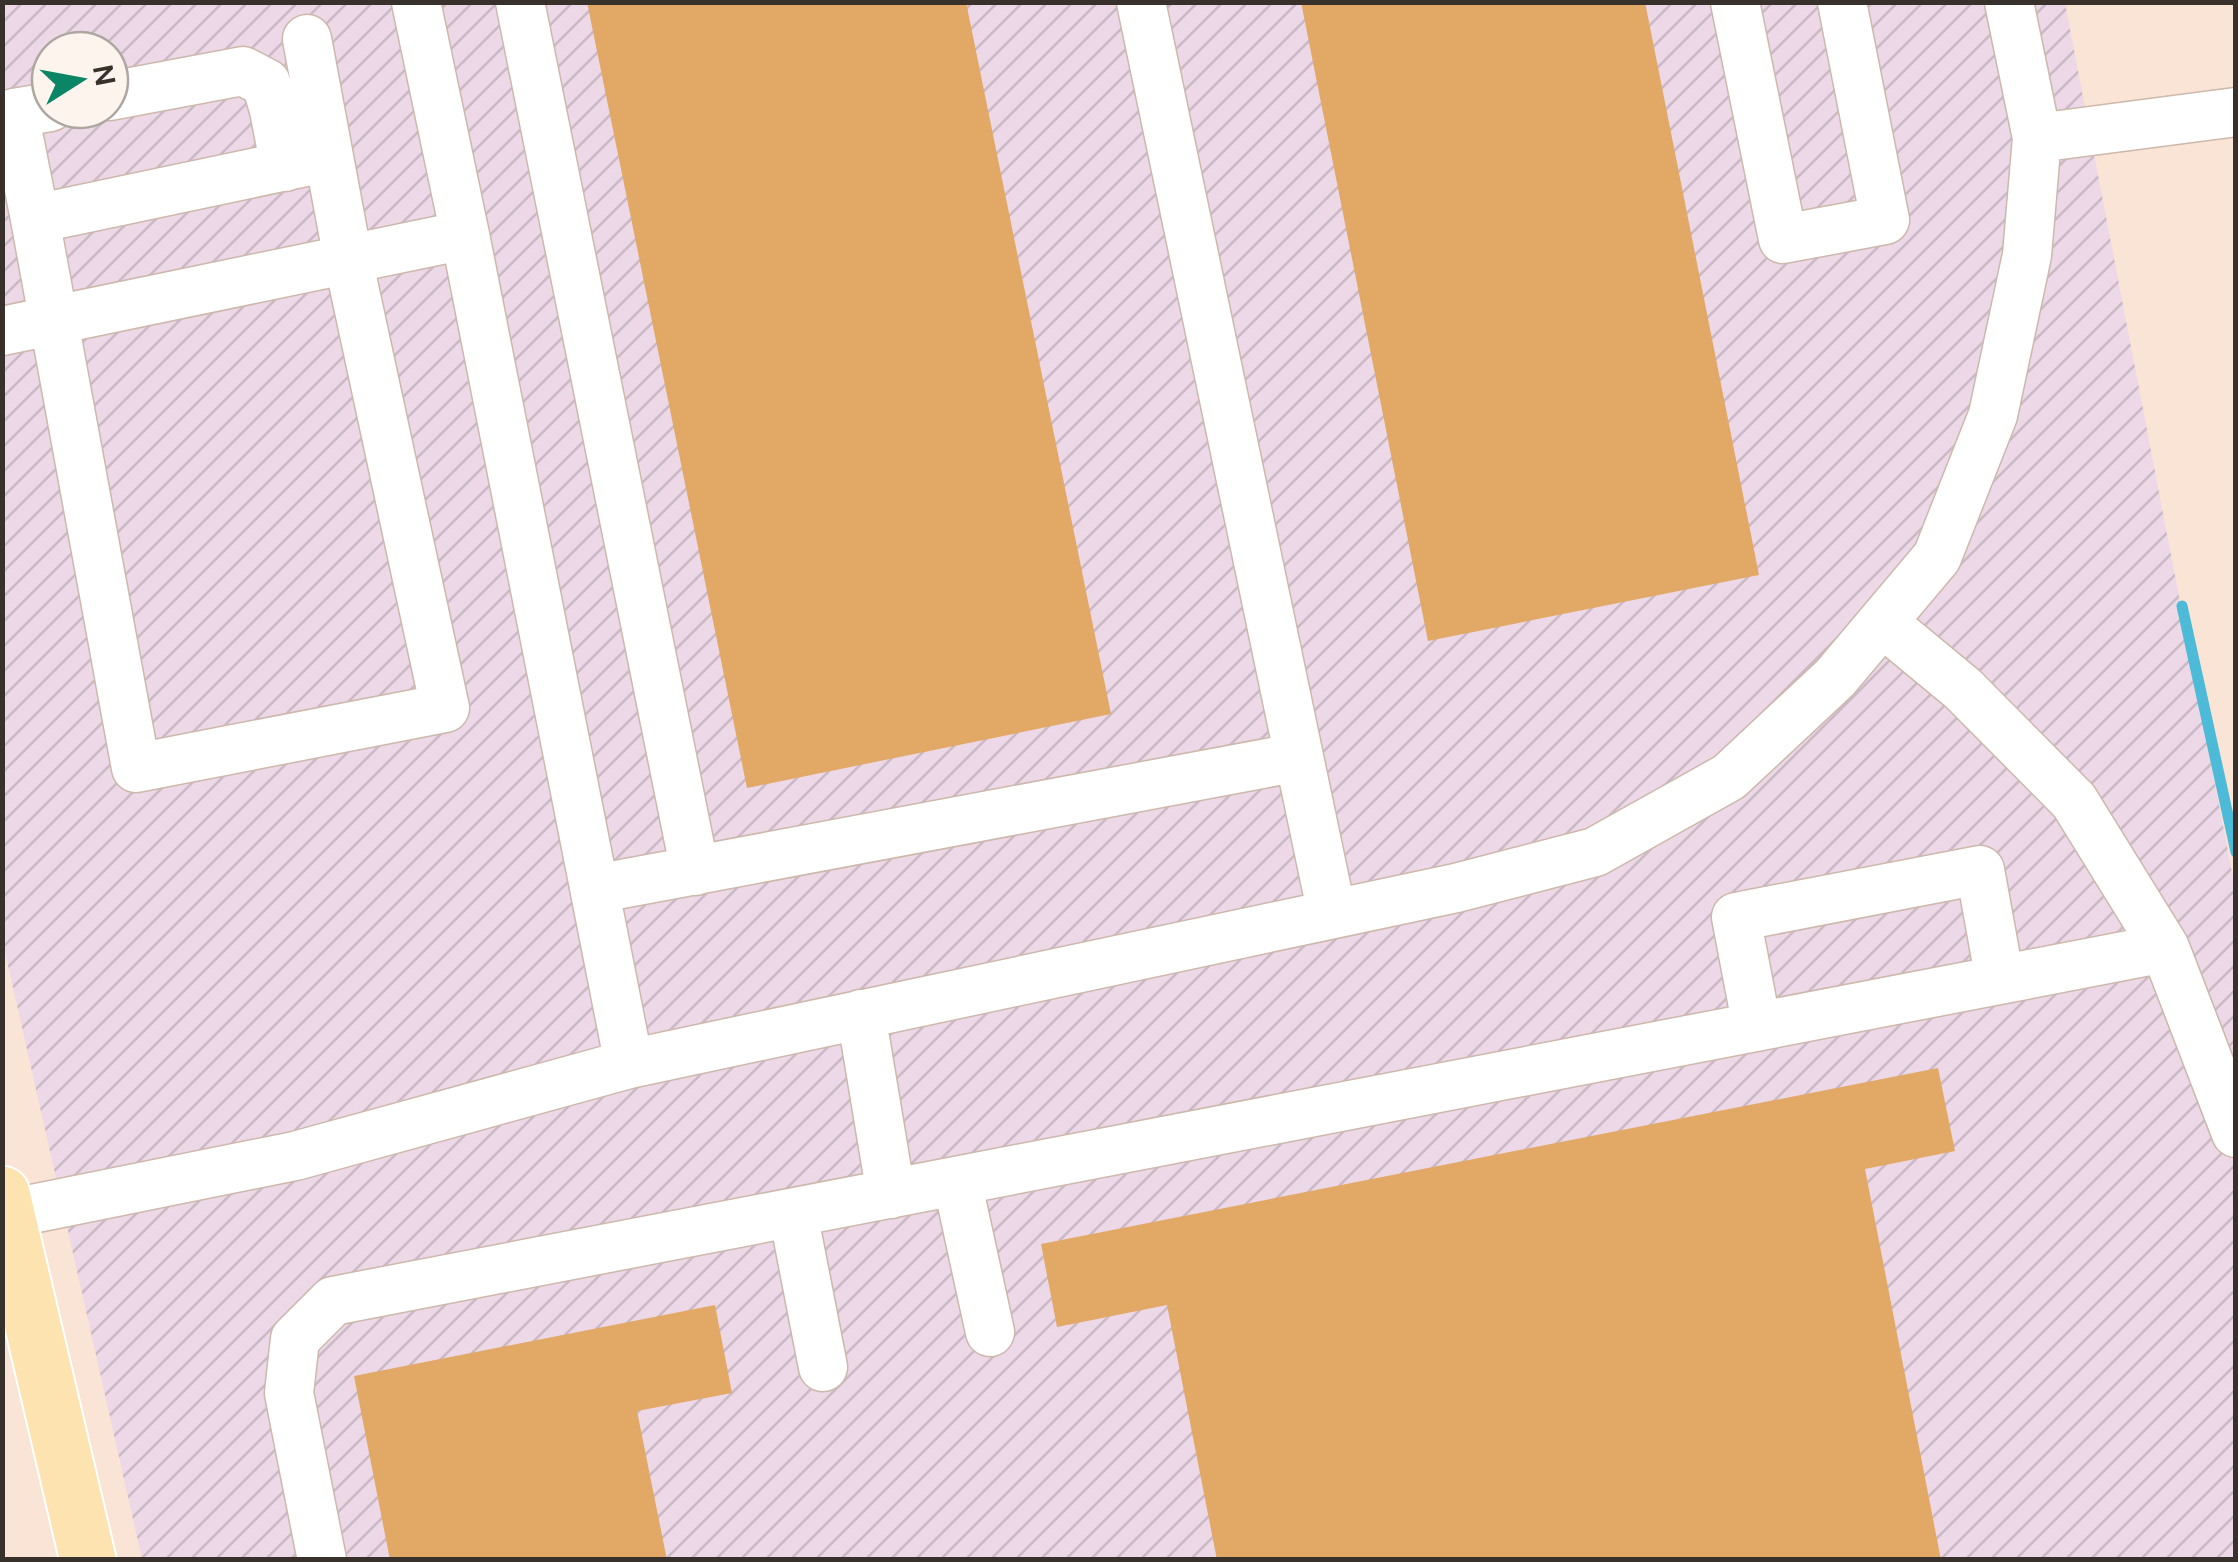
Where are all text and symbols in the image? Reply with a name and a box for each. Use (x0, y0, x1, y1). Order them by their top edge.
north arrow (30, 30, 130, 130)
text: N (84, 62, 124, 89)

